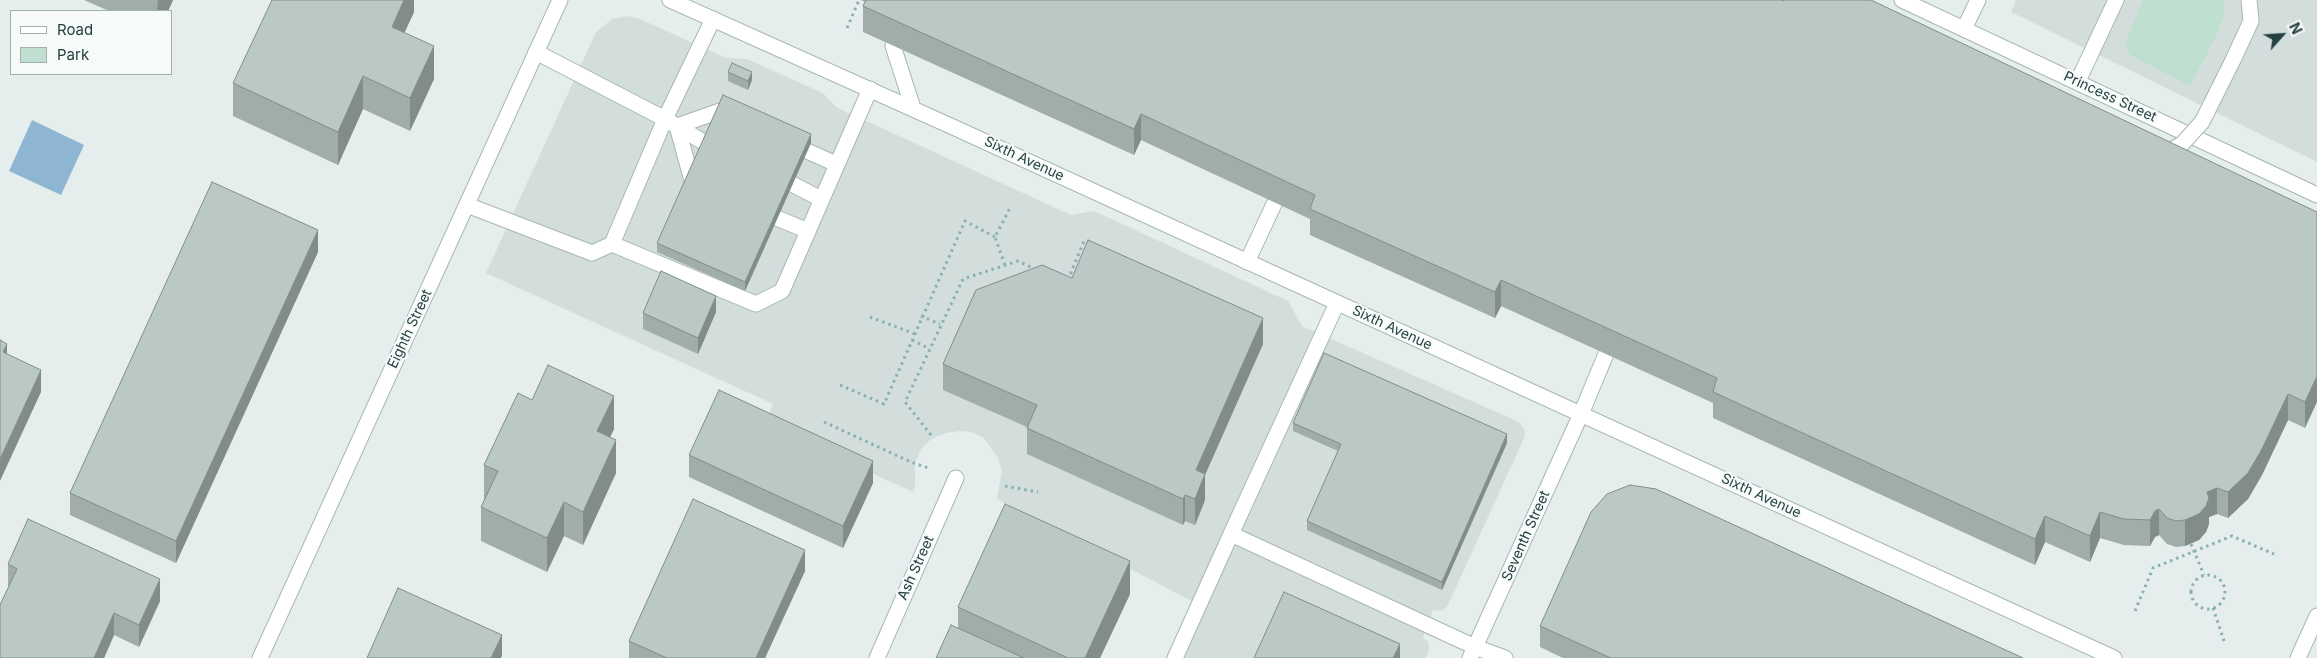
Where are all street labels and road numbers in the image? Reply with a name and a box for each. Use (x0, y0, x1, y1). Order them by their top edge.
street label: Princess Street (2061, 68, 2159, 126)
street label: Sixth Avenue (981, 133, 1067, 185)
street label: Eighth Street (384, 287, 436, 371)
street label: Sixth Avenue (1349, 302, 1435, 354)
street label: Sixth Avenue (1718, 470, 1804, 522)
street label: Seventh Street (1499, 488, 1553, 584)
street label: Ash Street (894, 533, 938, 603)

